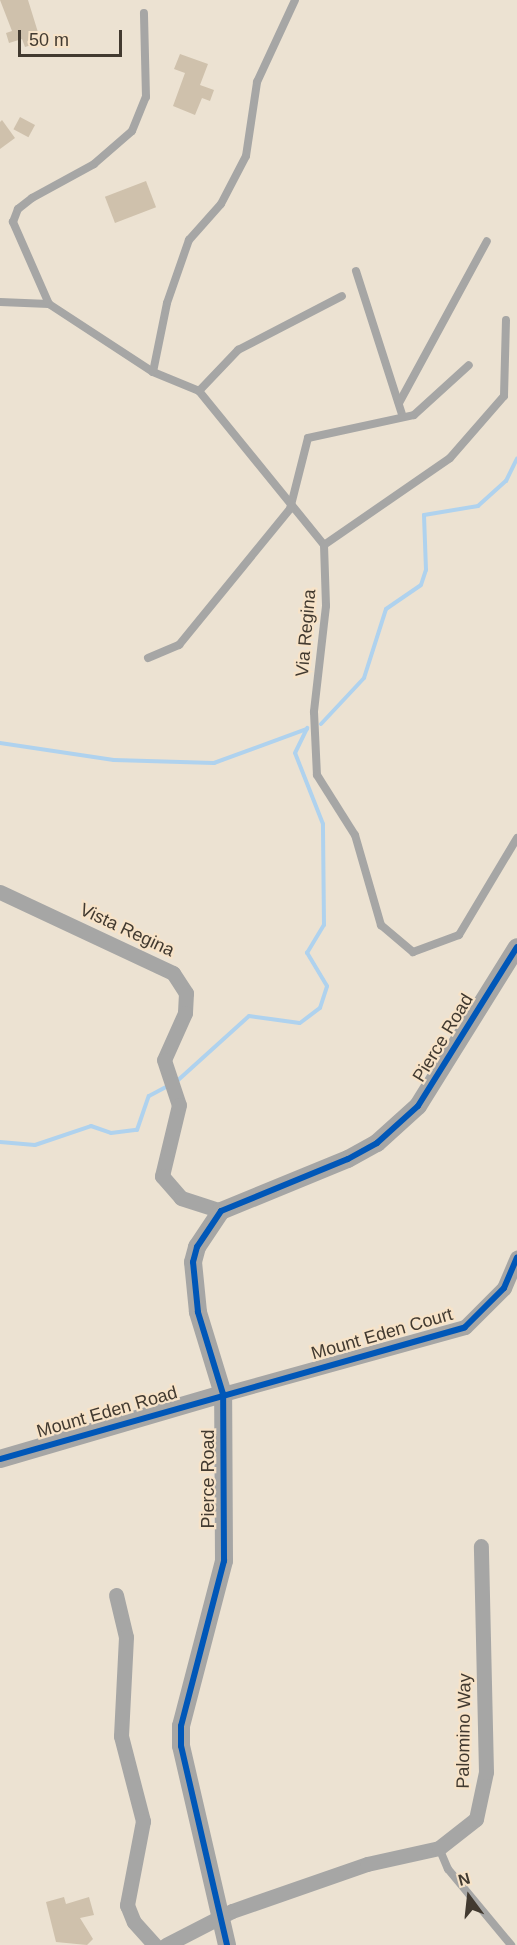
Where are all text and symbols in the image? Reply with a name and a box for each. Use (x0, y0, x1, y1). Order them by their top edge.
scale bar (21, 18, 124, 56)
text: 50 m (29, 30, 69, 50)
street label: Via Regina (291, 588, 321, 678)
street label: Vista Regina (76, 899, 178, 961)
street label: Pierce Road (408, 990, 478, 1086)
street label: Mount Eden Court (309, 1303, 455, 1365)
street label: Mount Eden Road (34, 1382, 180, 1442)
street label: Pierce Road (197, 1429, 219, 1529)
street label: Palomino Way (452, 1673, 476, 1789)
north arrow (439, 1867, 499, 1927)
text: N (456, 1869, 472, 1889)

